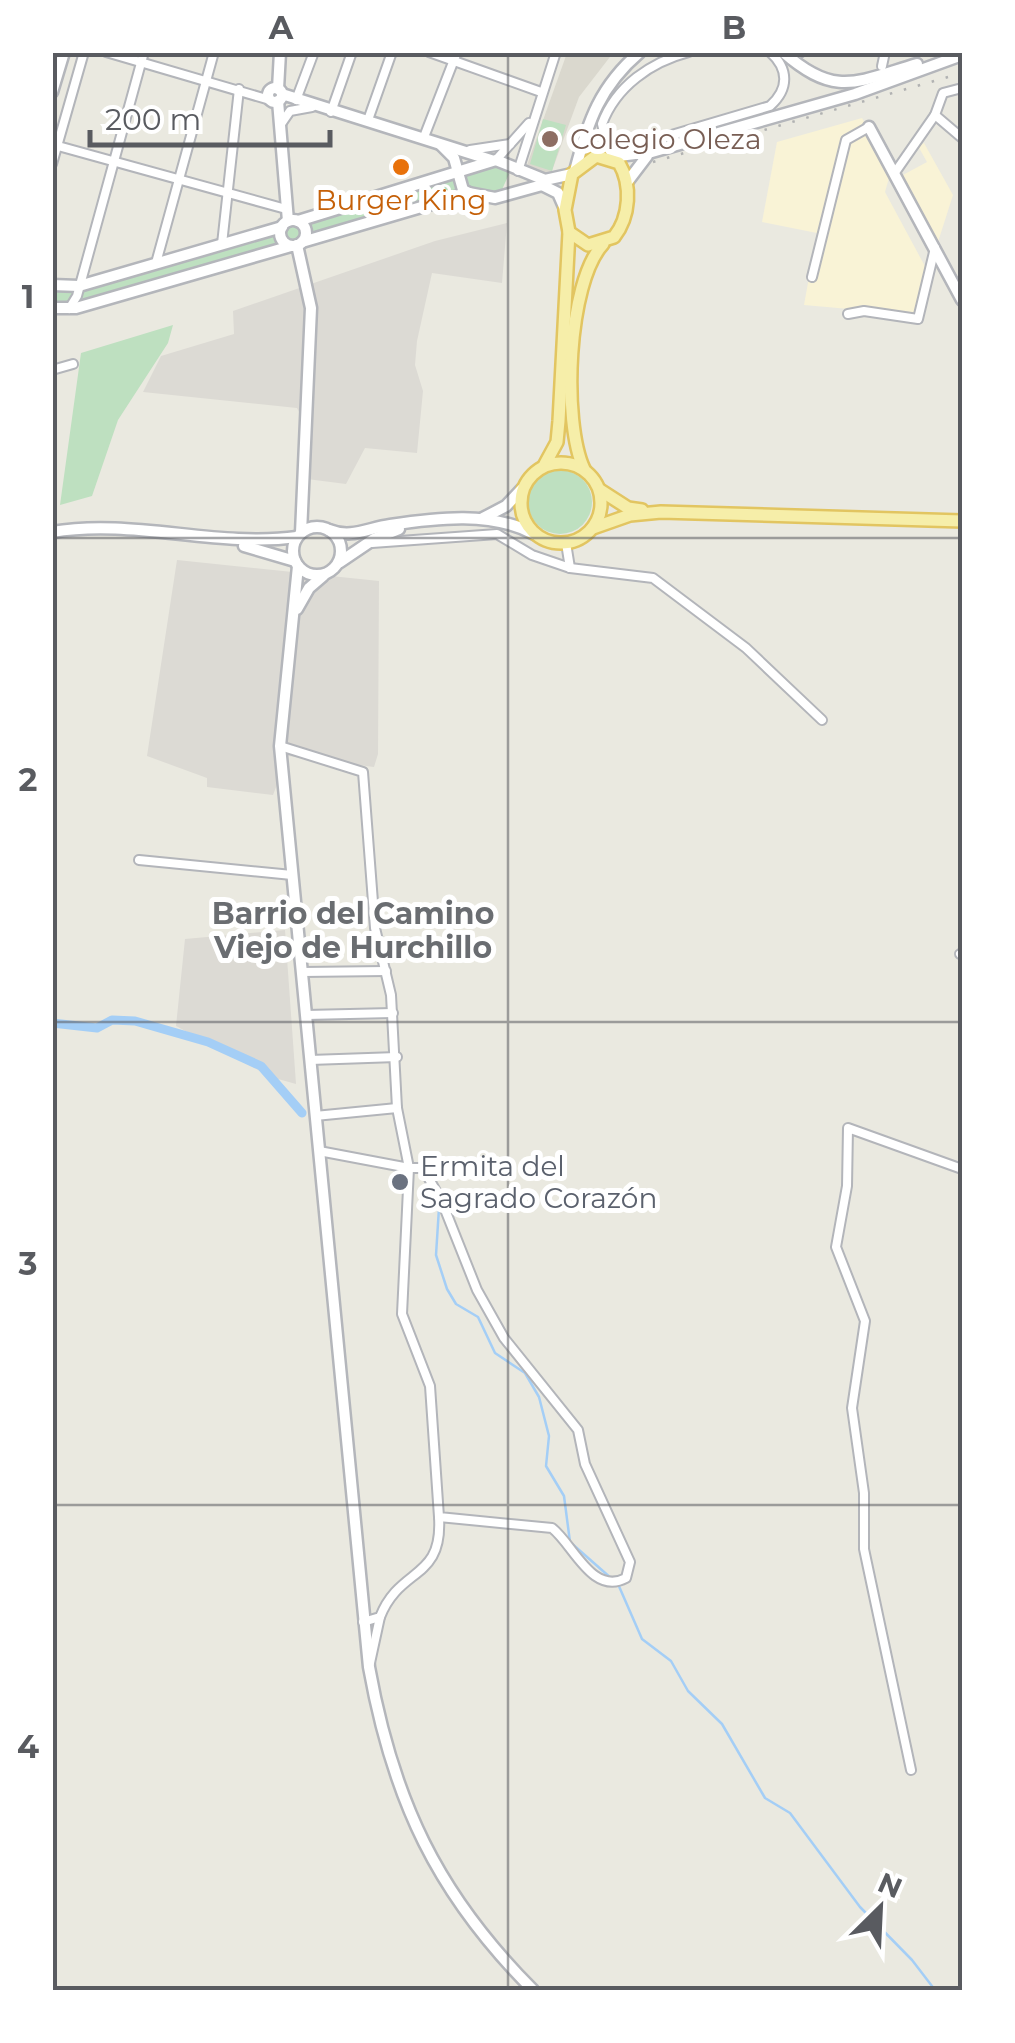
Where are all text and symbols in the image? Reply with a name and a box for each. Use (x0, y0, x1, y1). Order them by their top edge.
text: A (268, 8, 294, 47)
text: B (722, 8, 746, 47)
scale bar (90, 85, 330, 147)
text: 200 m (105, 101, 201, 138)
place label: Colegio Oleza (570, 122, 761, 156)
marker: Colegio Oleza (539, 128, 561, 150)
marker: Burger King (390, 156, 412, 178)
place label: Burger King (315, 183, 487, 217)
text: 1 (22, 277, 34, 316)
text: 2 (19, 760, 37, 799)
district label: Barrio del Camino Viejo de Hurchillo (212, 895, 494, 966)
place label: Ermita del Sagrado Corazón (420, 1149, 657, 1215)
marker: Ermita del Sagrado Corazón (389, 1171, 411, 1193)
text: 3 (18, 1244, 37, 1283)
text: 4 (17, 1727, 39, 1766)
north arrow (830, 1858, 930, 1958)
text: N (873, 1865, 907, 1905)

